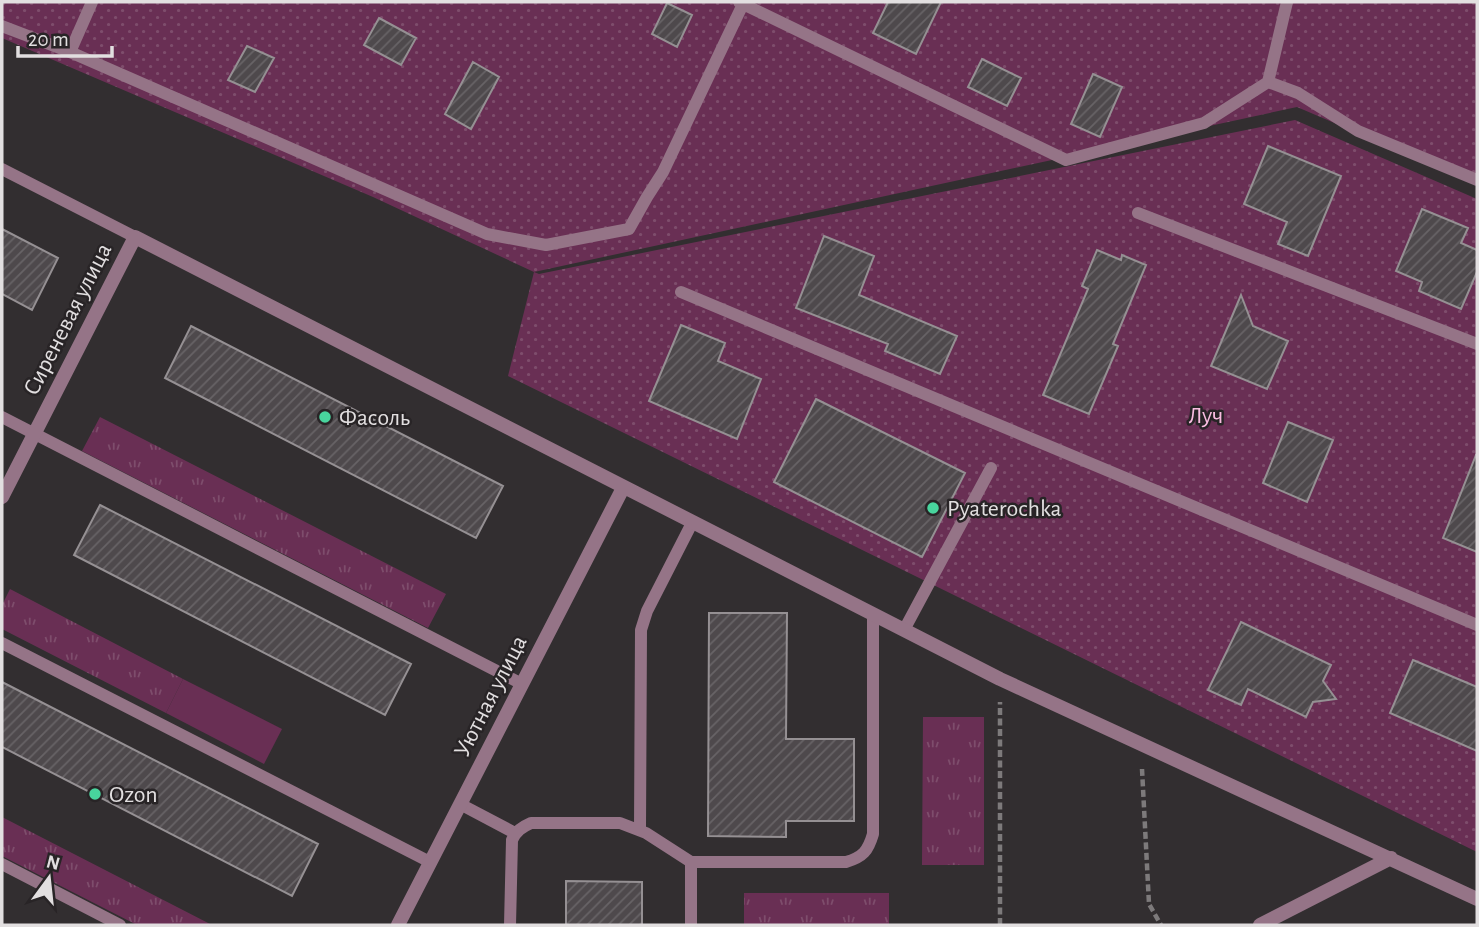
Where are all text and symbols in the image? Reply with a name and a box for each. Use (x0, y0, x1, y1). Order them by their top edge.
scale bar (18, 14, 112, 58)
text: 20 m (28, 29, 69, 50)
street label: Сиреневая улица (19, 240, 116, 399)
park label: Луч (1189, 404, 1223, 428)
place label: Фасоль (339, 406, 410, 430)
marker: Фасоль (317, 409, 333, 425)
place label: Pyaterochka (947, 497, 1062, 521)
marker: Pyaterochka (925, 500, 941, 516)
street label: Уютная улица (450, 632, 532, 761)
place label: Ozon (109, 783, 158, 807)
marker: Ozon (87, 786, 103, 802)
north arrow (14, 843, 84, 913)
text: N (44, 852, 62, 874)

